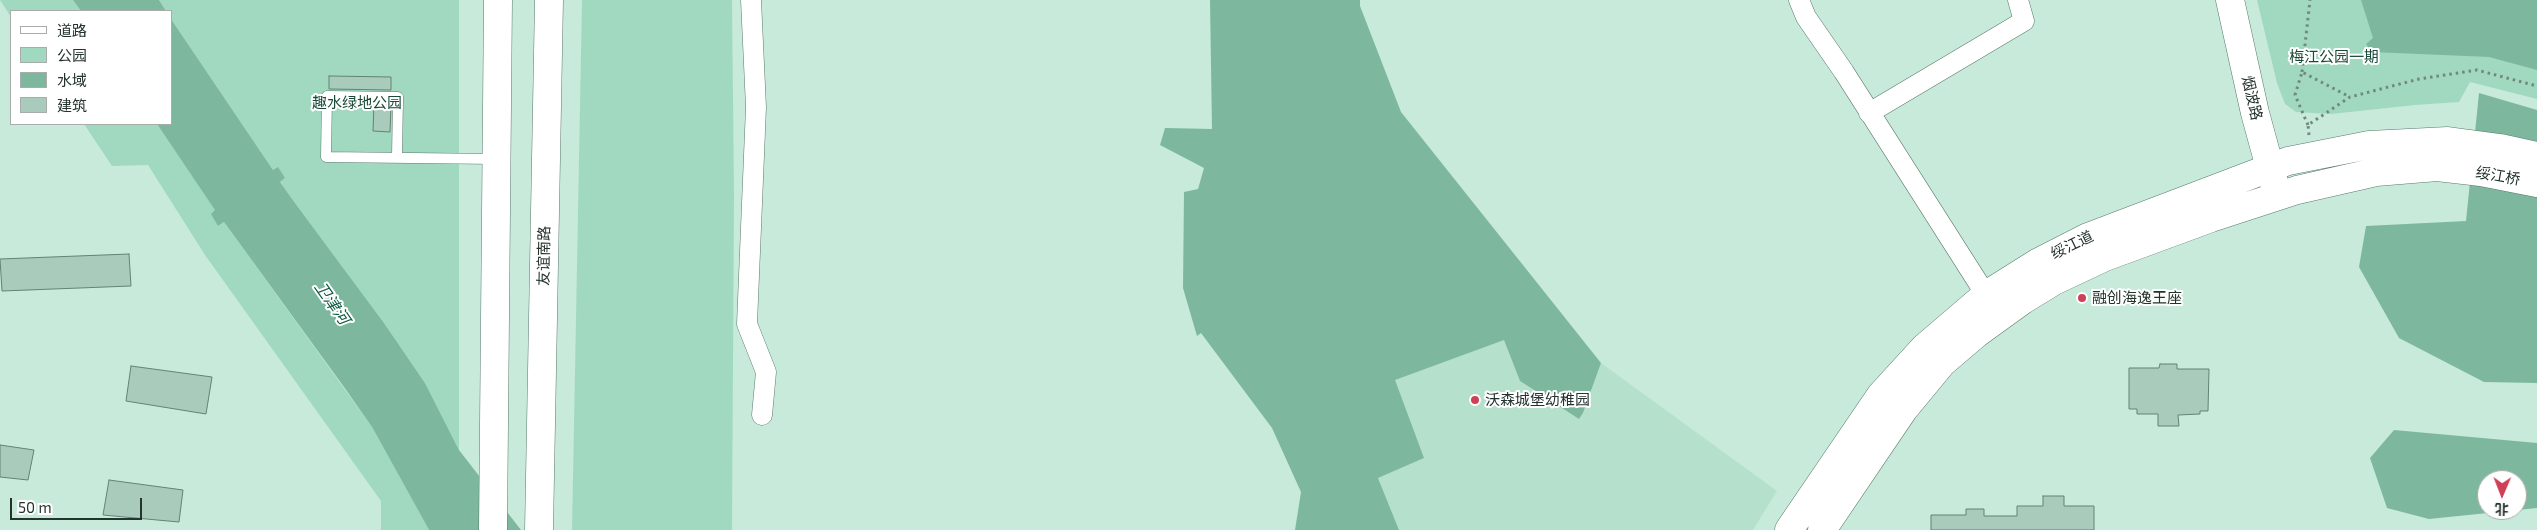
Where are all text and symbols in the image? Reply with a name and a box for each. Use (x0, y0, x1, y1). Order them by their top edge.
legend (10, 10, 172, 125)
text: 道路 (57, 21, 87, 39)
text: 公园 (57, 46, 87, 64)
park label: 梅江公园一期 (2289, 48, 2379, 66)
text: 水域 (57, 71, 87, 89)
street label: 烟波路 (2238, 74, 2266, 122)
park label: 趣水绿地公园 (312, 94, 402, 112)
text: 建筑 (57, 96, 87, 114)
street label: 绥江桥 (2474, 163, 2522, 189)
street label: 友谊南路 (534, 226, 554, 286)
street label: 绥江道 (2048, 227, 2096, 263)
water label: 卫津河 (310, 278, 354, 328)
place label: 融创海逸王座 (2092, 289, 2182, 307)
marker: 融创海逸王座 (2076, 292, 2088, 304)
place label: 沃森城堡幼稚园 (1485, 391, 1590, 409)
marker: 沃森城堡幼稚园 (1469, 394, 1481, 406)
north arrow (2477, 470, 2527, 520)
scale bar (12, 488, 145, 520)
text: 50 m (18, 498, 52, 516)
text: 北 (2495, 501, 2509, 518)

